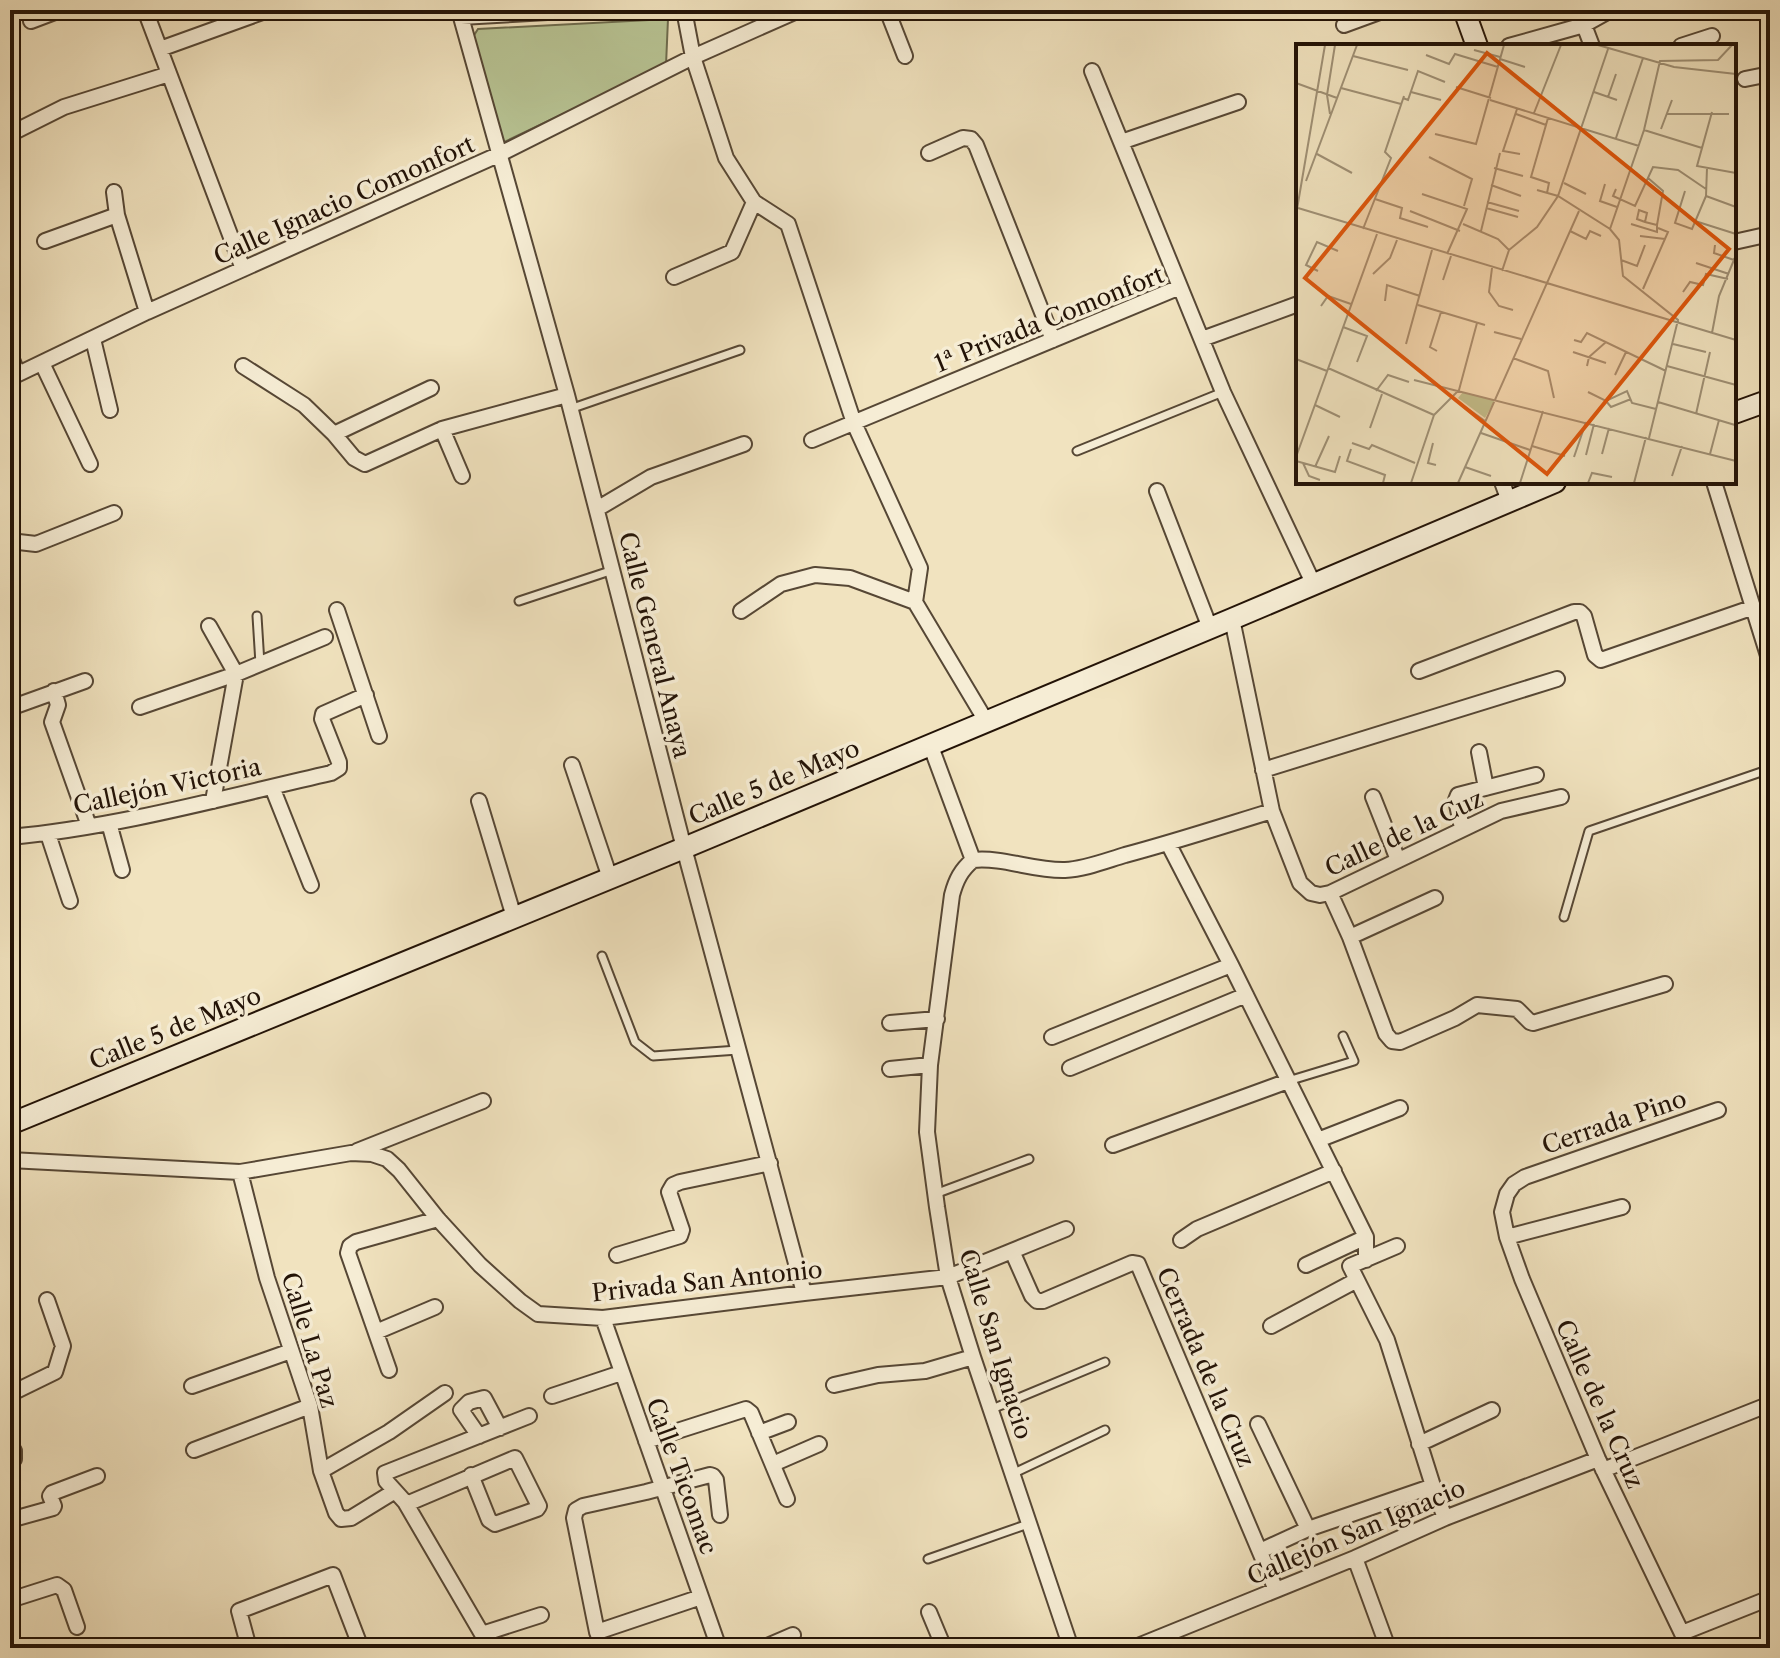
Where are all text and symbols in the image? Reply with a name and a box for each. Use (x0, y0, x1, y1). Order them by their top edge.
inset map (1296, 44, 1736, 484)
street label: Calle Ignacio Comonfort (209, 129, 479, 271)
street label: 1ª Privada Comonfort (930, 260, 1168, 378)
street label: Calle General Anaya (613, 529, 697, 761)
street label: Calle 5 de Mayo (684, 733, 864, 831)
street label: Callejón Victoria (70, 752, 264, 820)
street label: Calle de la Cuz (1320, 784, 1488, 882)
street label: Calle 5 de Mayo (85, 980, 265, 1076)
street label: Cerrada Pino (1538, 1084, 1690, 1160)
street label: Calle San Ignacio (953, 1245, 1039, 1443)
street label: Privada San Antonio (590, 1254, 824, 1308)
street label: Cerrada de la Cruz (1151, 1263, 1261, 1471)
street label: Calle La Paz (276, 1269, 344, 1411)
street label: Calle de la Cruz (1550, 1315, 1650, 1493)
street label: Calle Ticomac (640, 1394, 724, 1558)
street label: Callejón San Ignacio (1243, 1473, 1469, 1591)

